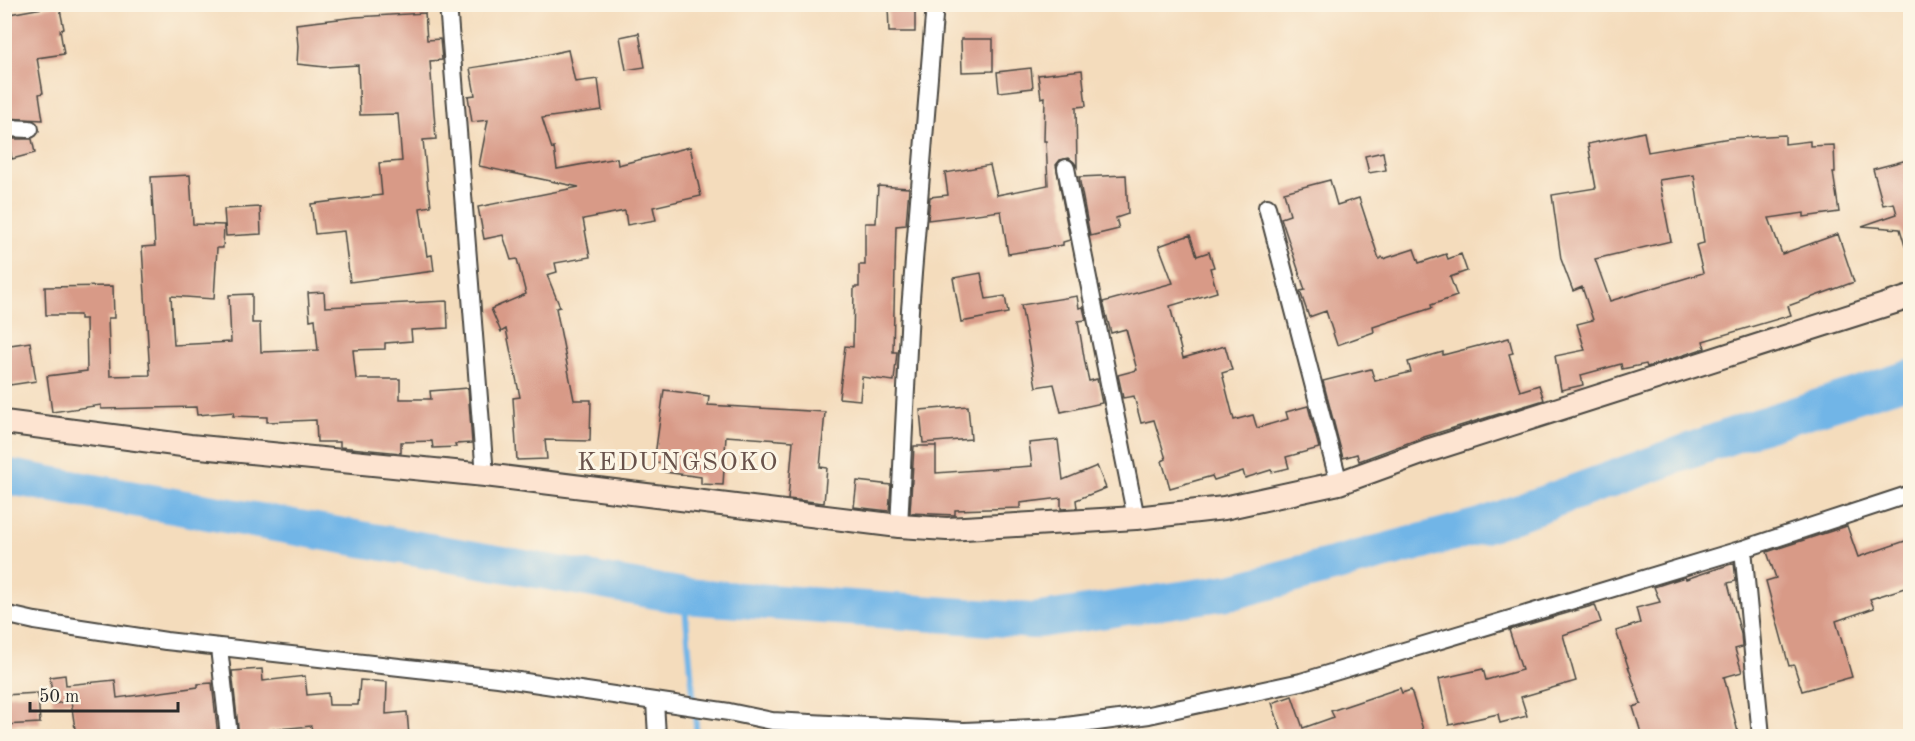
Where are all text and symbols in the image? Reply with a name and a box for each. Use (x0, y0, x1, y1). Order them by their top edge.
district label: KEDUNGSOKO (577, 450, 779, 476)
scale bar (30, 675, 178, 713)
text: 50 m (39, 688, 79, 706)

